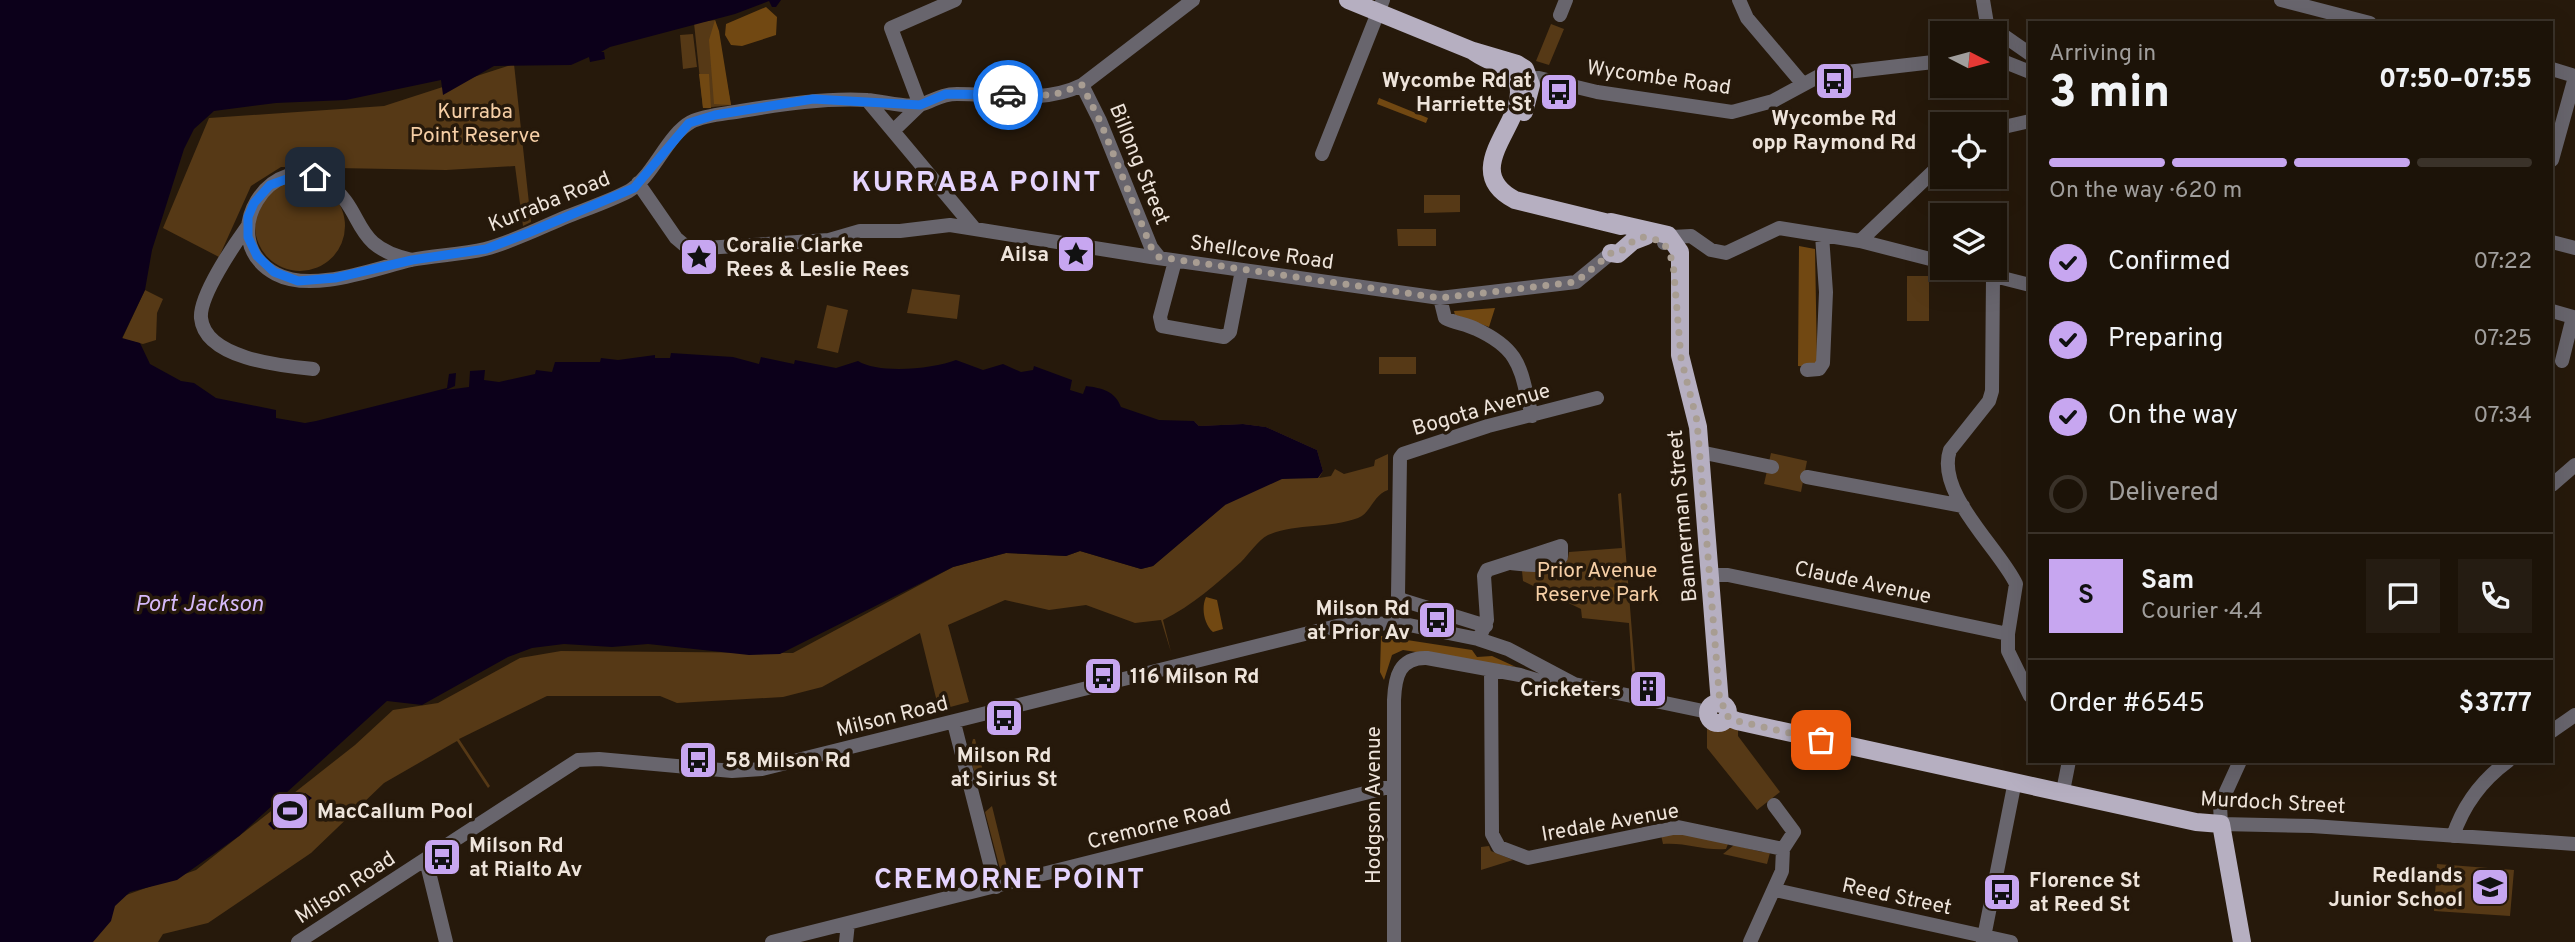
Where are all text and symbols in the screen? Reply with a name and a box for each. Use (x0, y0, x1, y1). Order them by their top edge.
north arrow (1930, 21, 2007, 98)
map controls (1930, 21, 2007, 280)
text: Arriving in (2049, 40, 2156, 69)
street label: Wycombe Road (1585, 55, 1733, 102)
courier (973, 60, 1043, 130)
bus stop icon: Wycombe Rd opp Raymond Rd (1813, 60, 1855, 102)
text: 07:50–07:55 (2379, 64, 2532, 97)
text: 3 min (2049, 65, 2170, 124)
place label: Wycombe Rd at Harriette St (1382, 68, 1532, 119)
bus stop icon: Wycombe Rd at Harriette St (1538, 71, 1580, 113)
icon: car (989, 76, 1027, 114)
park label: Kurraba Point Reserve (410, 99, 540, 150)
street label: Billong Street (1102, 100, 1175, 229)
place label: Wycombe Rd opp Raymond Rd (1752, 106, 1916, 157)
button: locate (1930, 112, 2007, 189)
pin (285, 147, 345, 207)
icon: home (296, 158, 334, 196)
street label: Kurraba Road (485, 166, 615, 239)
district label: KURRABA POINT (852, 166, 1102, 202)
text: On the way · 620 m (2049, 177, 2242, 206)
button: layers (1930, 203, 2007, 280)
street label: Shellcove Road (1188, 230, 1335, 277)
place label: Coralie Clarke Rees & Leslie Rees (726, 233, 910, 284)
place icon: Ailsa (1055, 233, 1097, 275)
place icon: Coralie Clarke Rees & Leslie Rees (678, 236, 720, 278)
place label: Ailsa (1000, 242, 1049, 269)
icon: check (2049, 244, 2087, 282)
text: Confirmed (2108, 246, 2231, 279)
text: 07:22 (2474, 248, 2532, 277)
icon: check (2049, 321, 2087, 359)
text: Preparing (2108, 323, 2223, 356)
text: 07:25 (2473, 325, 2532, 354)
street label: Bogota Avenue (1409, 378, 1554, 443)
icon: check (2049, 398, 2087, 436)
text: On the way (2108, 400, 2238, 433)
text: 07:34 (2474, 402, 2532, 431)
street label: Bannerman Street (1663, 429, 1704, 603)
text: Delivered (2108, 477, 2219, 510)
street label: Claude Avenue (1792, 556, 1934, 611)
park label: Prior Avenue Reserve Park (1535, 558, 1659, 609)
button: chat (2366, 559, 2440, 633)
button: phone (2458, 559, 2532, 633)
text: Sam (2141, 565, 2194, 598)
text: S (2078, 580, 2094, 613)
water label: Port Jackson (135, 591, 264, 620)
place label: Milson Rd at Prior Av (1307, 596, 1410, 647)
text: Courier · 4.4 (2141, 598, 2263, 627)
bus stop icon: Milson Rd at Prior Av (1416, 599, 1458, 641)
bus stop icon: 116 Milson Rd (1082, 655, 1124, 697)
place label: 116 Milson Rd (1130, 664, 1259, 691)
building icon: Cricketers (1627, 668, 1669, 710)
place label: Cricketers (1520, 677, 1621, 704)
text: Order #6545 (2049, 688, 2205, 721)
text: $37.77 (2459, 688, 2532, 721)
street label: Milson Road (834, 691, 951, 744)
bus stop icon: Milson Rd at Sirius St (983, 697, 1025, 739)
pin (1791, 710, 1851, 770)
icon: bag (1802, 721, 1840, 759)
street label: Hodgson Avenue (1361, 726, 1388, 884)
bus stop icon: 58 Milson Rd (677, 739, 719, 781)
place label: Milson Rd at Sirius St (950, 743, 1058, 794)
place label: 58 Milson Rd (725, 748, 851, 775)
street label: Murdoch Street (2200, 786, 2346, 821)
sports icon: MacCallum Pool (269, 790, 311, 832)
street label: Cremorne Road (1085, 795, 1234, 856)
street label: Iredale Avenue (1539, 798, 1681, 849)
place label: MacCallum Pool (317, 799, 473, 826)
place label: Milson Rd at Rialto Av (469, 833, 582, 884)
bus stop icon: Milson Rd at Rialto Av (421, 836, 463, 878)
street label: Milson Road (291, 846, 401, 931)
district label: CREMORNE POINT (874, 863, 1146, 899)
place label: Redlands Junior School (2328, 863, 2463, 914)
school or university icon: Redlands Junior School (2469, 866, 2511, 908)
place label: Florence St at Reed St (2029, 868, 2141, 919)
bus stop icon: Florence St at Reed St (1981, 871, 2023, 913)
street label: Reed Street (1839, 873, 1954, 922)

